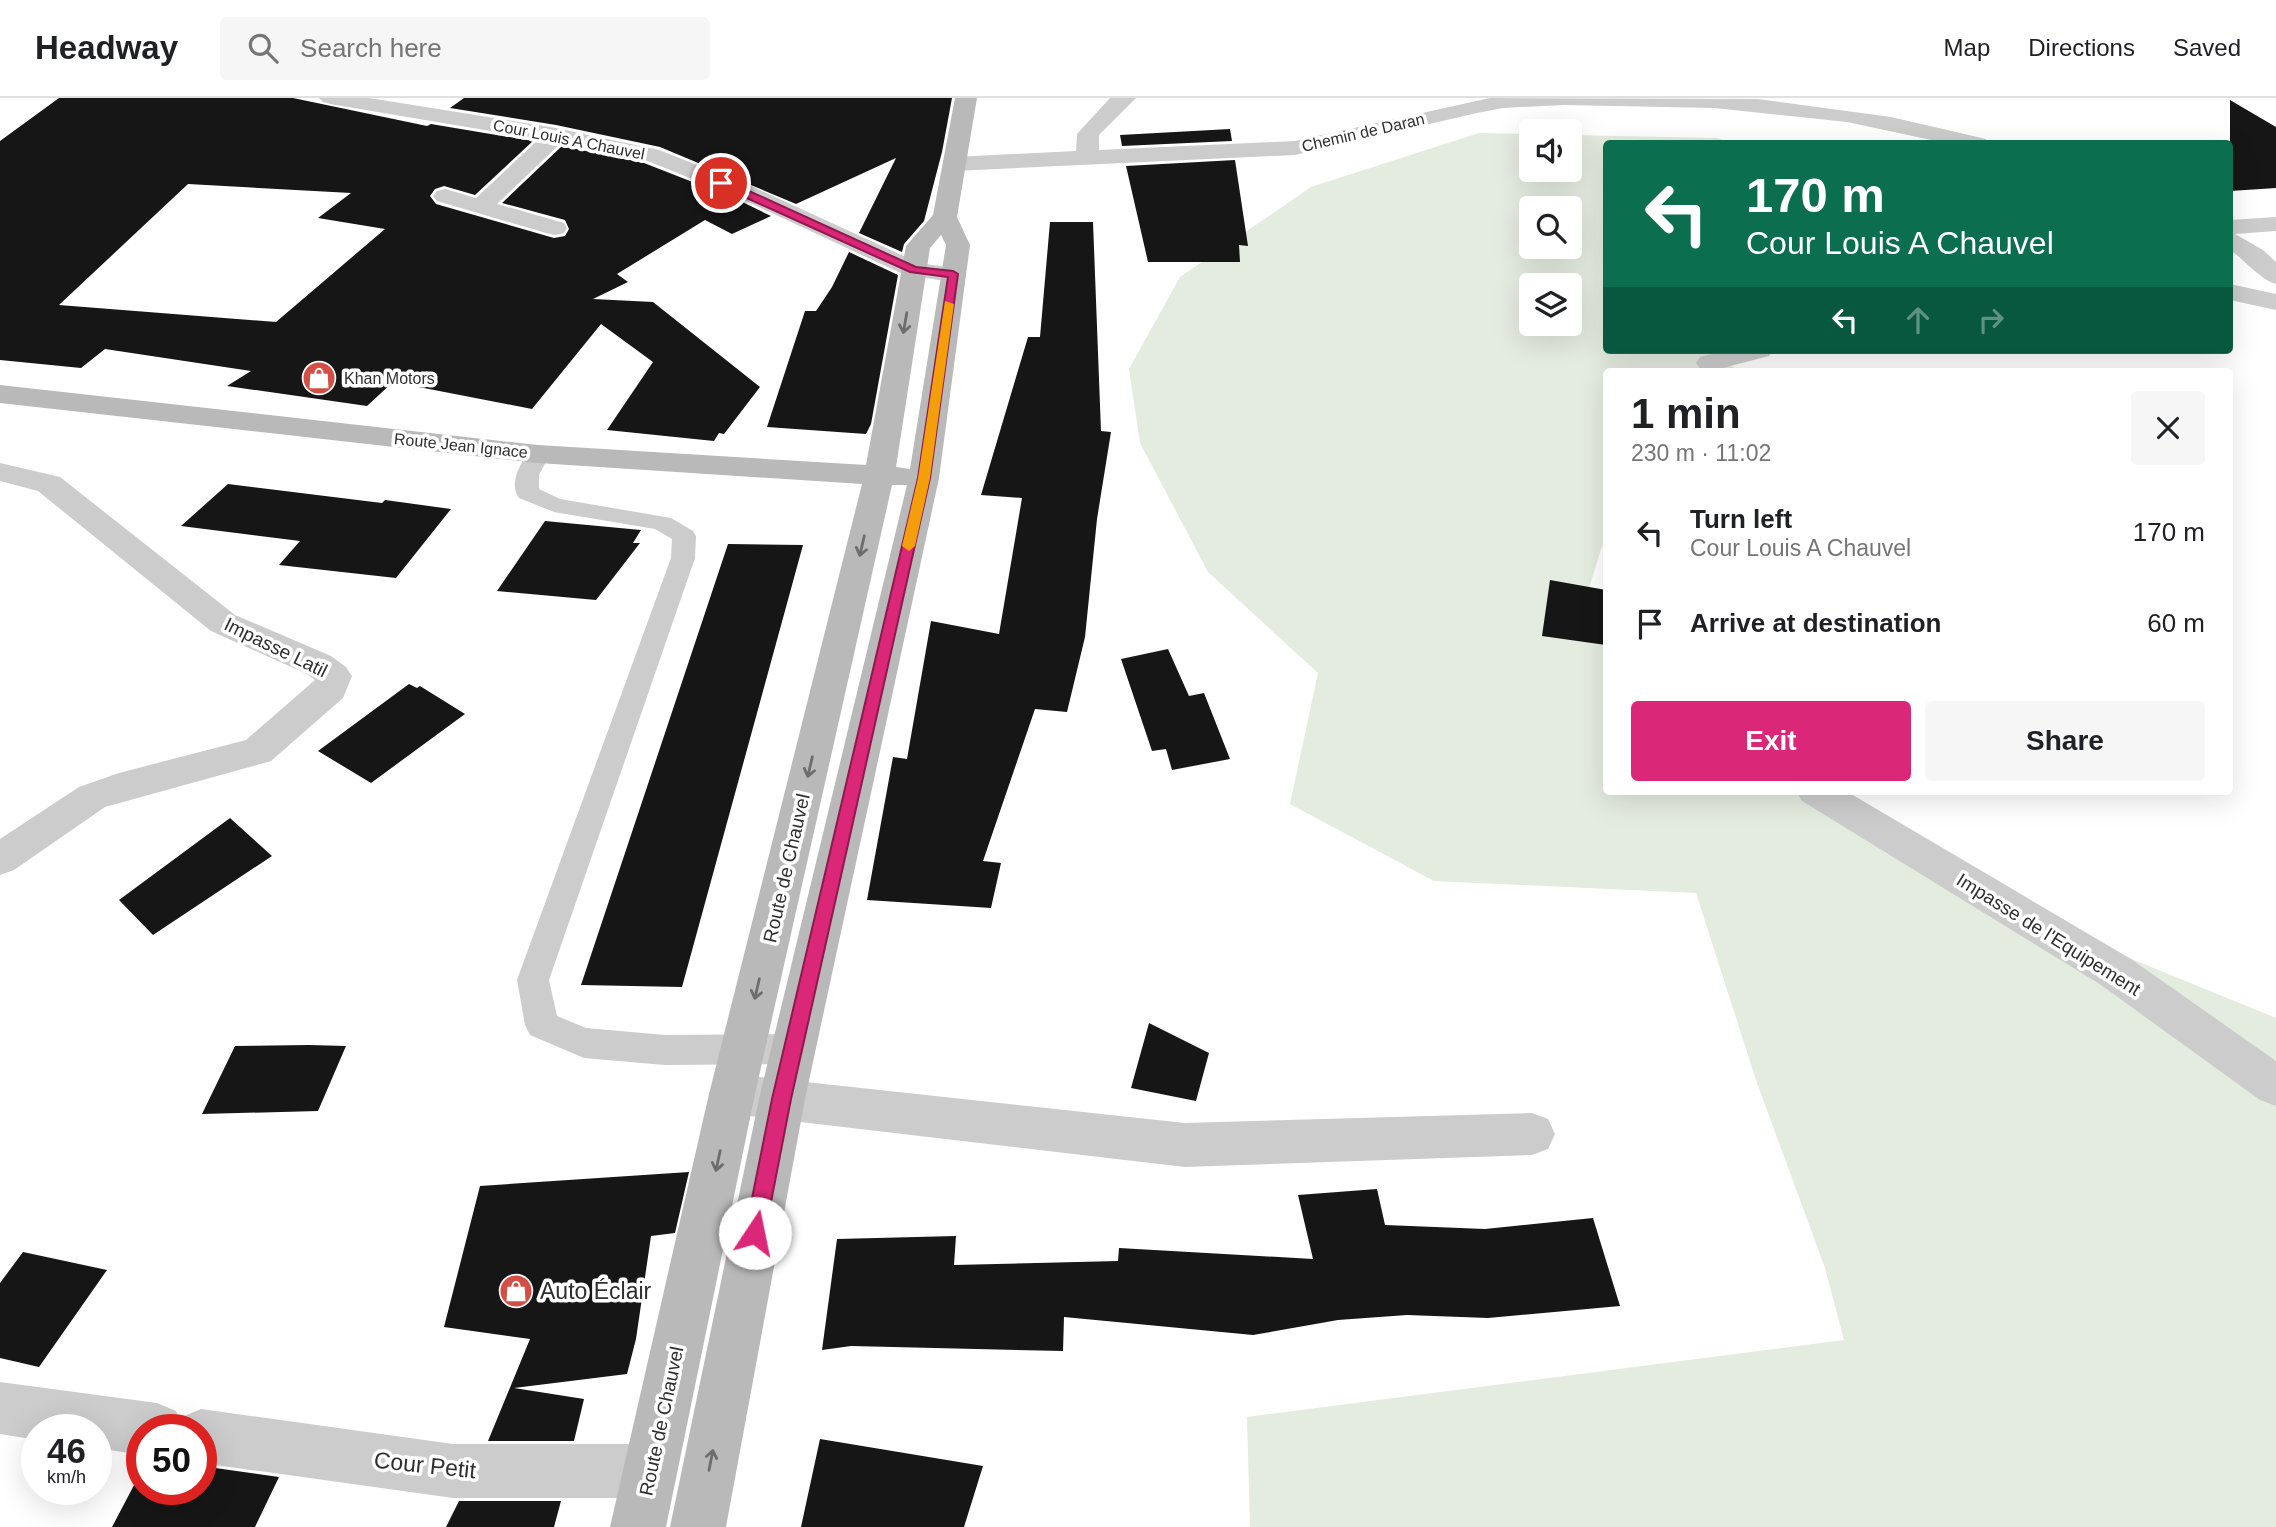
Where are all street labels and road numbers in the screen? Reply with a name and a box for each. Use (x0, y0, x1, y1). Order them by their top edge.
street label: Chemin de Daran (1300, 110, 1426, 155)
street label: Cour Louis A Chauvel (492, 116, 646, 163)
street label: Route Jean Ignace (393, 430, 529, 461)
street label: Impasse Latil (221, 613, 331, 681)
street label: Route de Chauvel (759, 792, 814, 945)
street label: Impasse de l'Equipement (1953, 869, 2145, 1000)
street label: Route de Chauvel (635, 1345, 688, 1498)
street label: Cour Petit (373, 1447, 478, 1483)

